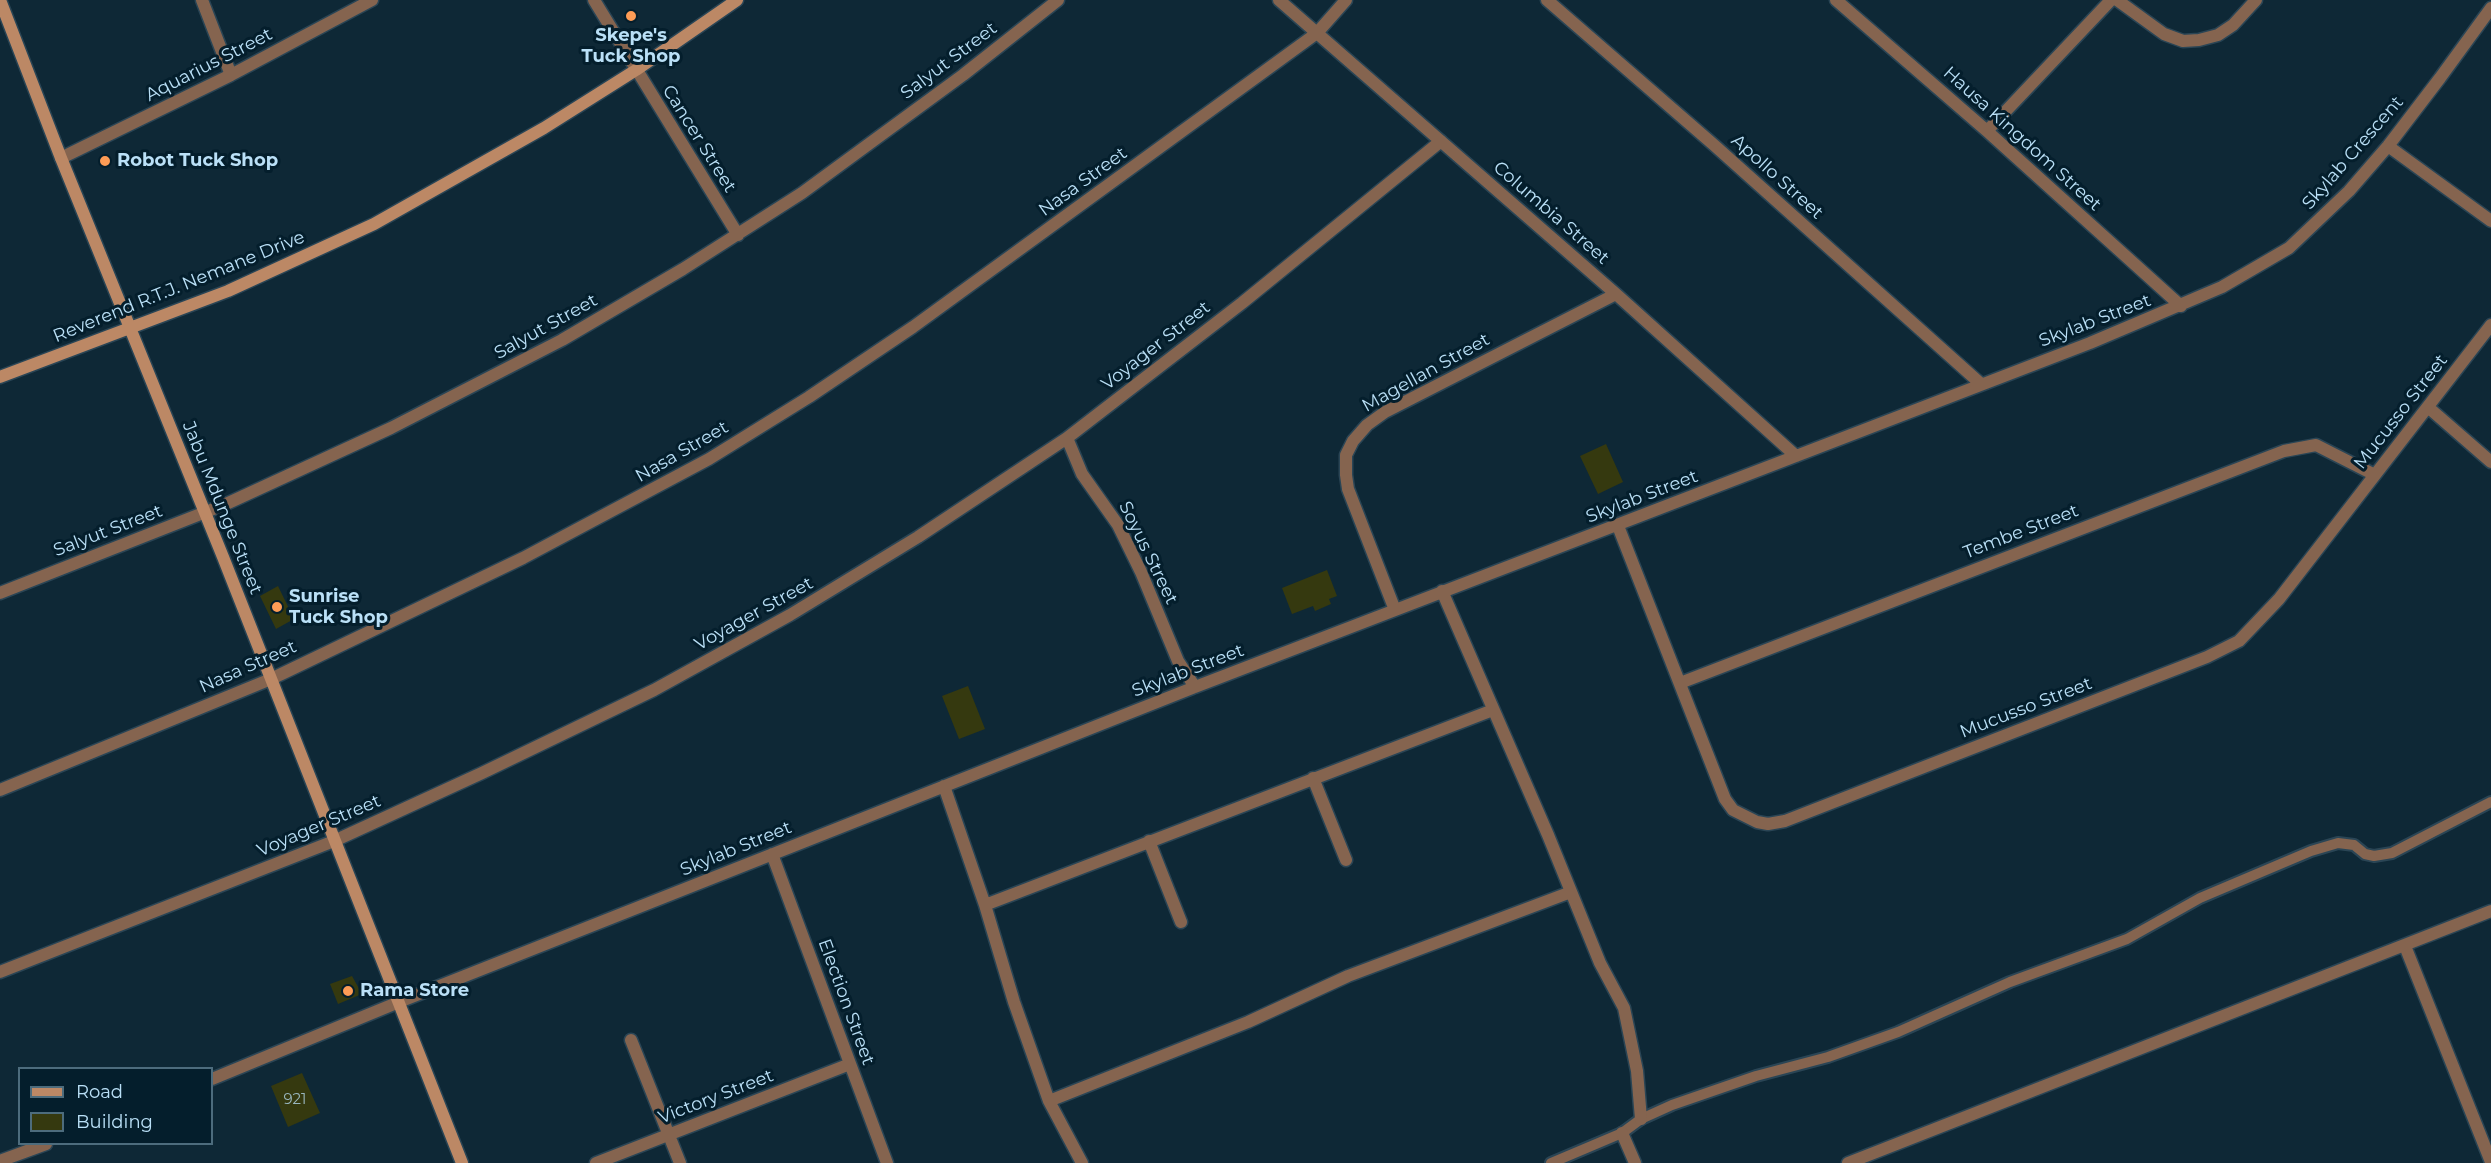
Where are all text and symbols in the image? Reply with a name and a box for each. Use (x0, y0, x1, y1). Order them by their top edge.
marker: Skepe's Tuck Shop (624, 9, 638, 23)
street label: Salyut Street (897, 18, 1001, 104)
street label: Aquarius Street (142, 24, 276, 106)
place label: Skepe's Tuck Shop (582, 25, 680, 68)
street label: Hausa Kingdom Street (1938, 62, 2106, 216)
street label: Cancer Street (657, 81, 741, 197)
street label: Skylab Crescent (2298, 92, 2408, 214)
street label: Apollo Street (1726, 130, 1828, 224)
street label: Nasa Street (1035, 143, 1131, 221)
place label: Robot Tuck Shop (117, 150, 278, 172)
marker: Robot Tuck Shop (98, 154, 112, 168)
street label: Columbia Street (1489, 157, 1613, 269)
street label: Reverend R.T.J. Nemane Drive (50, 227, 308, 347)
street label: Salyut Street (491, 290, 601, 364)
street label: Skylab Street (2036, 290, 2154, 352)
street label: Voyager Street (1097, 297, 1215, 395)
street label: Magellan Street (1358, 329, 1494, 417)
street label: Mucusso Street (2350, 350, 2452, 474)
street label: Nasa Street (632, 417, 732, 487)
street label: Jabu Mdunge Street (177, 418, 267, 598)
street label: Skylab Street (1583, 466, 1701, 528)
street label: Soyus Street (1114, 498, 1182, 608)
street label: Salyut Street (51, 500, 165, 562)
street label: Tembe Street (1960, 500, 2082, 564)
street label: Voyager Street (691, 573, 817, 655)
place label: Sunrise Tuck Shop (289, 586, 388, 628)
marker: Sunrise Tuck Shop (270, 600, 284, 614)
street label: Nasa Street (196, 636, 300, 698)
street label: Skylab Street (1129, 640, 1247, 702)
street label: Mucusso Street (1957, 673, 2095, 743)
street label: Voyager Street (254, 790, 384, 862)
street label: Skylab Street (677, 817, 795, 881)
street label: Election Street (813, 936, 879, 1068)
place label: Rama Store (360, 980, 469, 1002)
marker: Rama Store (341, 984, 355, 998)
street label: Victory Street (655, 1065, 777, 1129)
legend (18, 1067, 213, 1145)
text: Road (76, 1081, 123, 1103)
house number: 921 (283, 1091, 307, 1109)
text: Building (76, 1111, 153, 1133)

